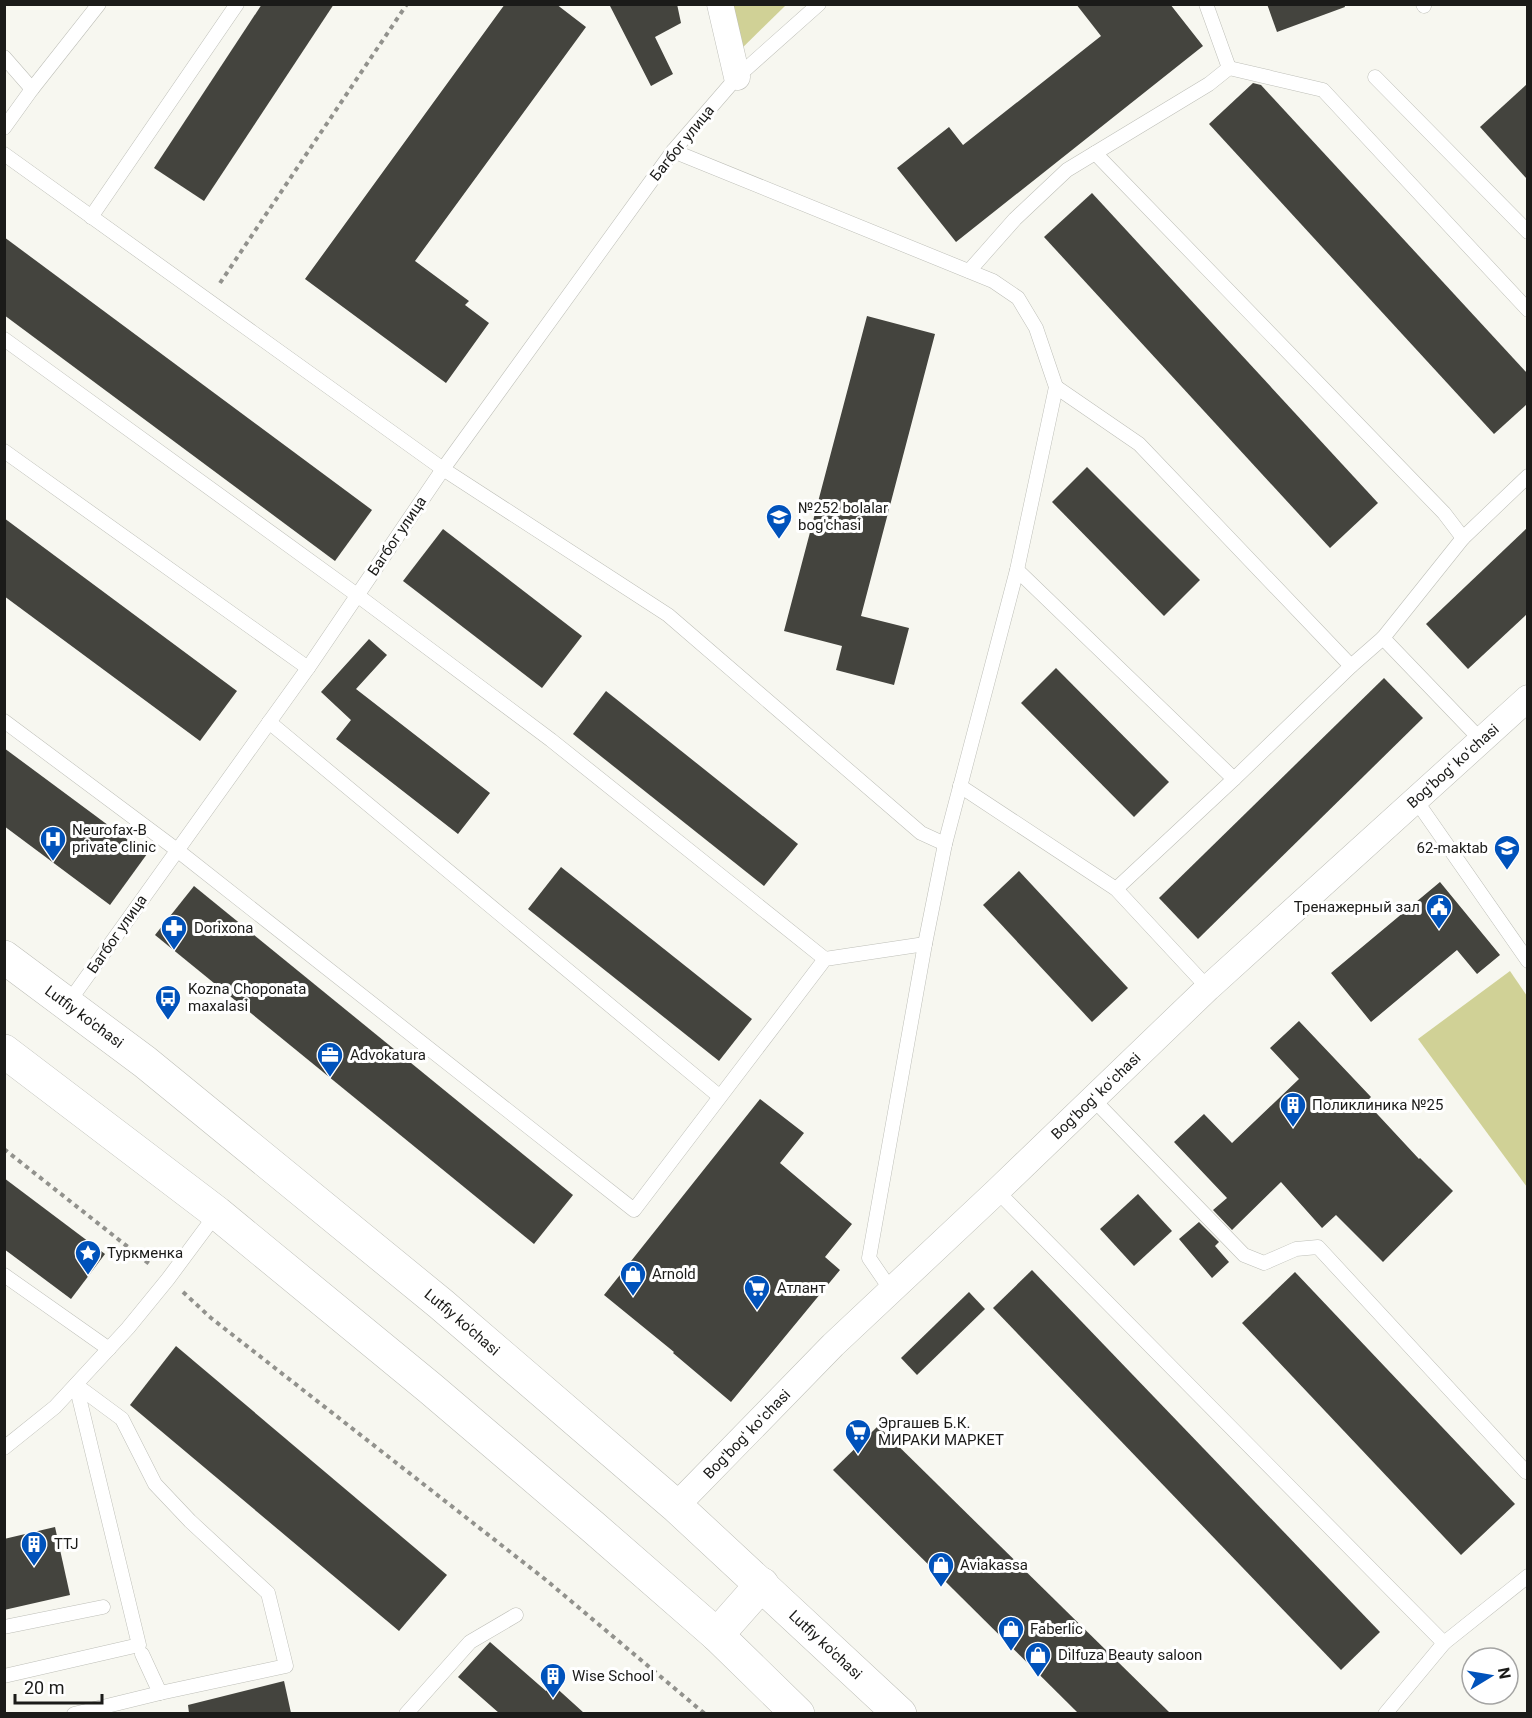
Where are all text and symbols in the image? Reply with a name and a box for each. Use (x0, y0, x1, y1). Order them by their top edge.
street label: Багбог улица (646, 102, 718, 184)
street label: Багбог улица (364, 493, 430, 579)
place label: №252 bolalar bog'chasi (798, 499, 888, 534)
school or university icon: №252 bolalar bog'chasi (764, 502, 794, 540)
street label: Bogʻbogʻ koʻchasi (1403, 720, 1503, 812)
place label: Neurofax-B private clinic (72, 821, 156, 856)
hospital icon: Neurofax-B private clinic (38, 824, 68, 862)
school or university icon: 62-maktab (1492, 833, 1522, 871)
place label: 62-maktab (1417, 839, 1488, 857)
street label: Багбог улица (83, 891, 151, 977)
public building icon: Тренажерный зал (1424, 892, 1454, 930)
place label: Тренажерный зал (1294, 898, 1420, 916)
pharmacy icon: Dorixona (159, 913, 189, 951)
place label: Dorixona (194, 919, 253, 937)
place label: Kozna Choponata maxalasi (188, 980, 306, 1015)
street label: Lutfiy ko'chasi (41, 982, 127, 1052)
bus stop icon: Kozna Choponata maxalasi (153, 983, 183, 1021)
office icon: Advokatura (315, 1040, 345, 1078)
place label: Advokatura (350, 1046, 426, 1064)
street label: Bogʻbogʻ koʻchasi (1048, 1049, 1144, 1143)
building icon: Поликлиника №25 (1278, 1090, 1308, 1128)
place label: Поликлиника №25 (1312, 1096, 1443, 1114)
place icon: Туркменка (73, 1238, 103, 1276)
place label: Туркменка (107, 1244, 183, 1262)
shop icon: Arnold (618, 1259, 648, 1297)
place label: Arnold (652, 1265, 696, 1283)
supermarket icon: Атлант (742, 1273, 772, 1311)
place label: Атлант (777, 1279, 826, 1297)
street label: Lutfiy ko'chasi (421, 1285, 503, 1359)
street label: Bogʻbogʻ koʻchasi (700, 1386, 794, 1482)
place label: Эргашев Б.К. МИРАКИ МАРКЕТ (878, 1414, 1004, 1449)
supermarket icon: Эргашев Б.К. МИРАКИ МАРКЕТ (843, 1417, 873, 1455)
building icon: TTJ (19, 1529, 49, 1567)
place label: TTJ (54, 1535, 79, 1553)
shop icon: Aviakassa (926, 1550, 956, 1588)
place label: Aviakassa (960, 1556, 1028, 1574)
street label: Lutfiy ko'chasi (785, 1606, 866, 1683)
shop icon: Faberlic (996, 1614, 1026, 1652)
place label: Faberlic (1030, 1620, 1083, 1638)
shop icon: Dilfuza Beauty saloon (1023, 1640, 1053, 1678)
place label: Dilfuza Beauty saloon (1058, 1646, 1202, 1664)
north arrow (1460, 1646, 1520, 1706)
building icon: Wise School (538, 1661, 568, 1699)
text: N (1494, 1666, 1515, 1681)
scale bar (15, 1667, 102, 1705)
place label: Wise School (572, 1667, 654, 1685)
text: 20 m (24, 1677, 64, 1698)

